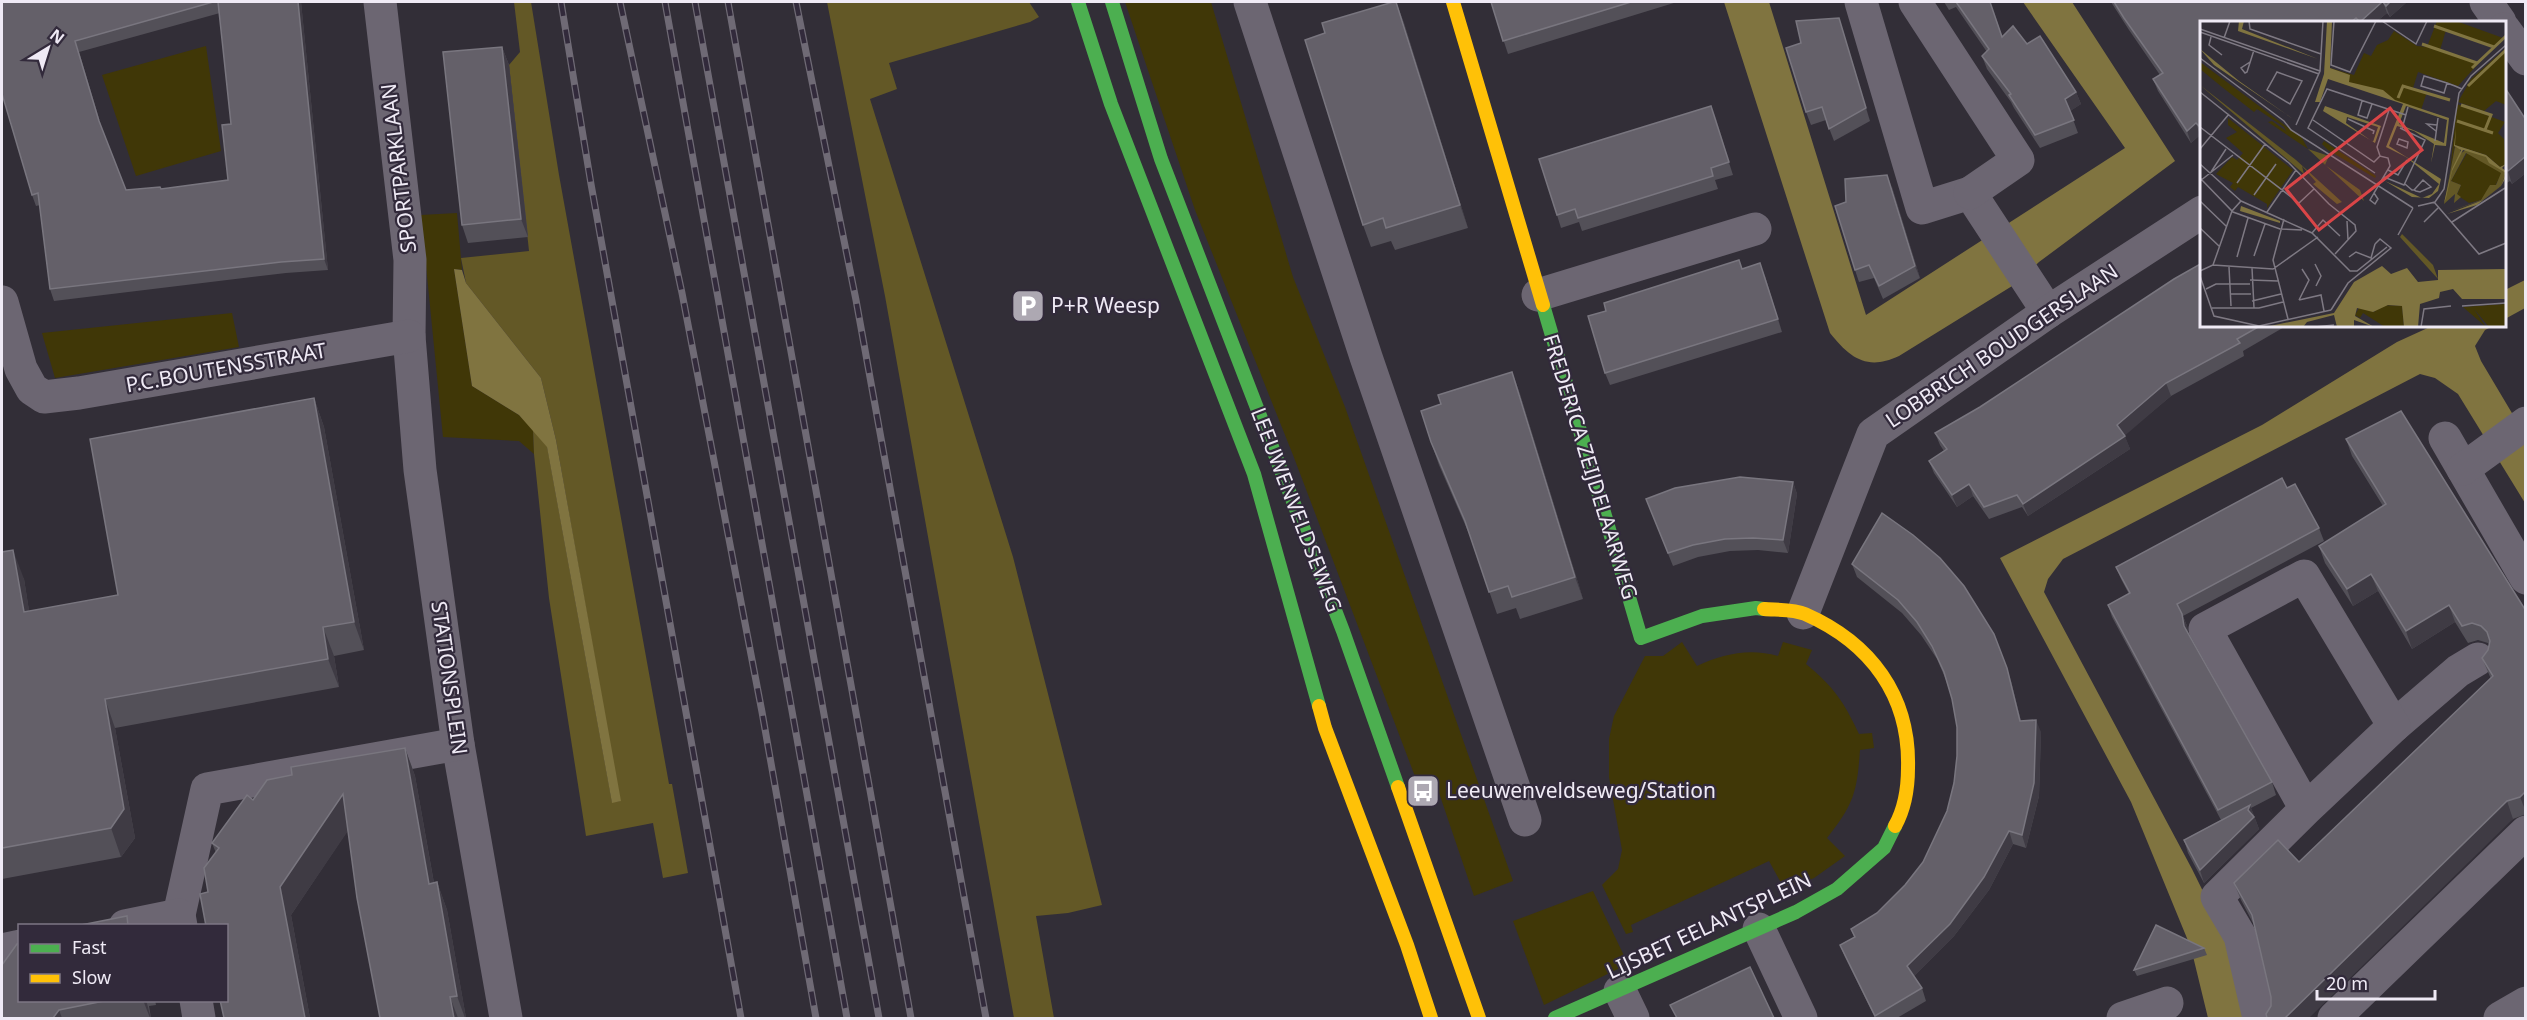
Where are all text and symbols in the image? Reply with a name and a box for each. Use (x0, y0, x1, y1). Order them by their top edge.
north arrow (18, 18, 78, 78)
inset map (2200, 21, 2506, 327)
text: N (45, 24, 69, 49)
street label: SPORTPARKLAAN (374, 82, 422, 254)
street label: LOBBRICH BOUDGERSLAAN (1880, 257, 2123, 434)
parking icon: P+R Weesp (1010, 288, 1046, 324)
place label: P+R Weesp (1051, 291, 1160, 319)
street label: FREDERICA ZEIJDELAARWEG (1537, 331, 1645, 603)
street label: P.C.BOUTENSSTRAAT (123, 336, 329, 398)
street label: LEEUWENVELDSEWEG (1245, 403, 1349, 616)
street label: STATIONSPLEIN (425, 599, 475, 756)
bus stop icon: Leeuwenveldseweg/Station (1405, 773, 1441, 809)
place label: Leeuwenveldseweg/Station (1446, 776, 1716, 804)
street label: LIJSBET EELANTSPLEIN (1601, 865, 1816, 985)
legend (18, 924, 228, 1002)
text: Fast (72, 935, 107, 959)
scale bar (2317, 963, 2436, 1001)
text: Slow (72, 965, 111, 989)
text: 20 m (2326, 971, 2368, 995)

